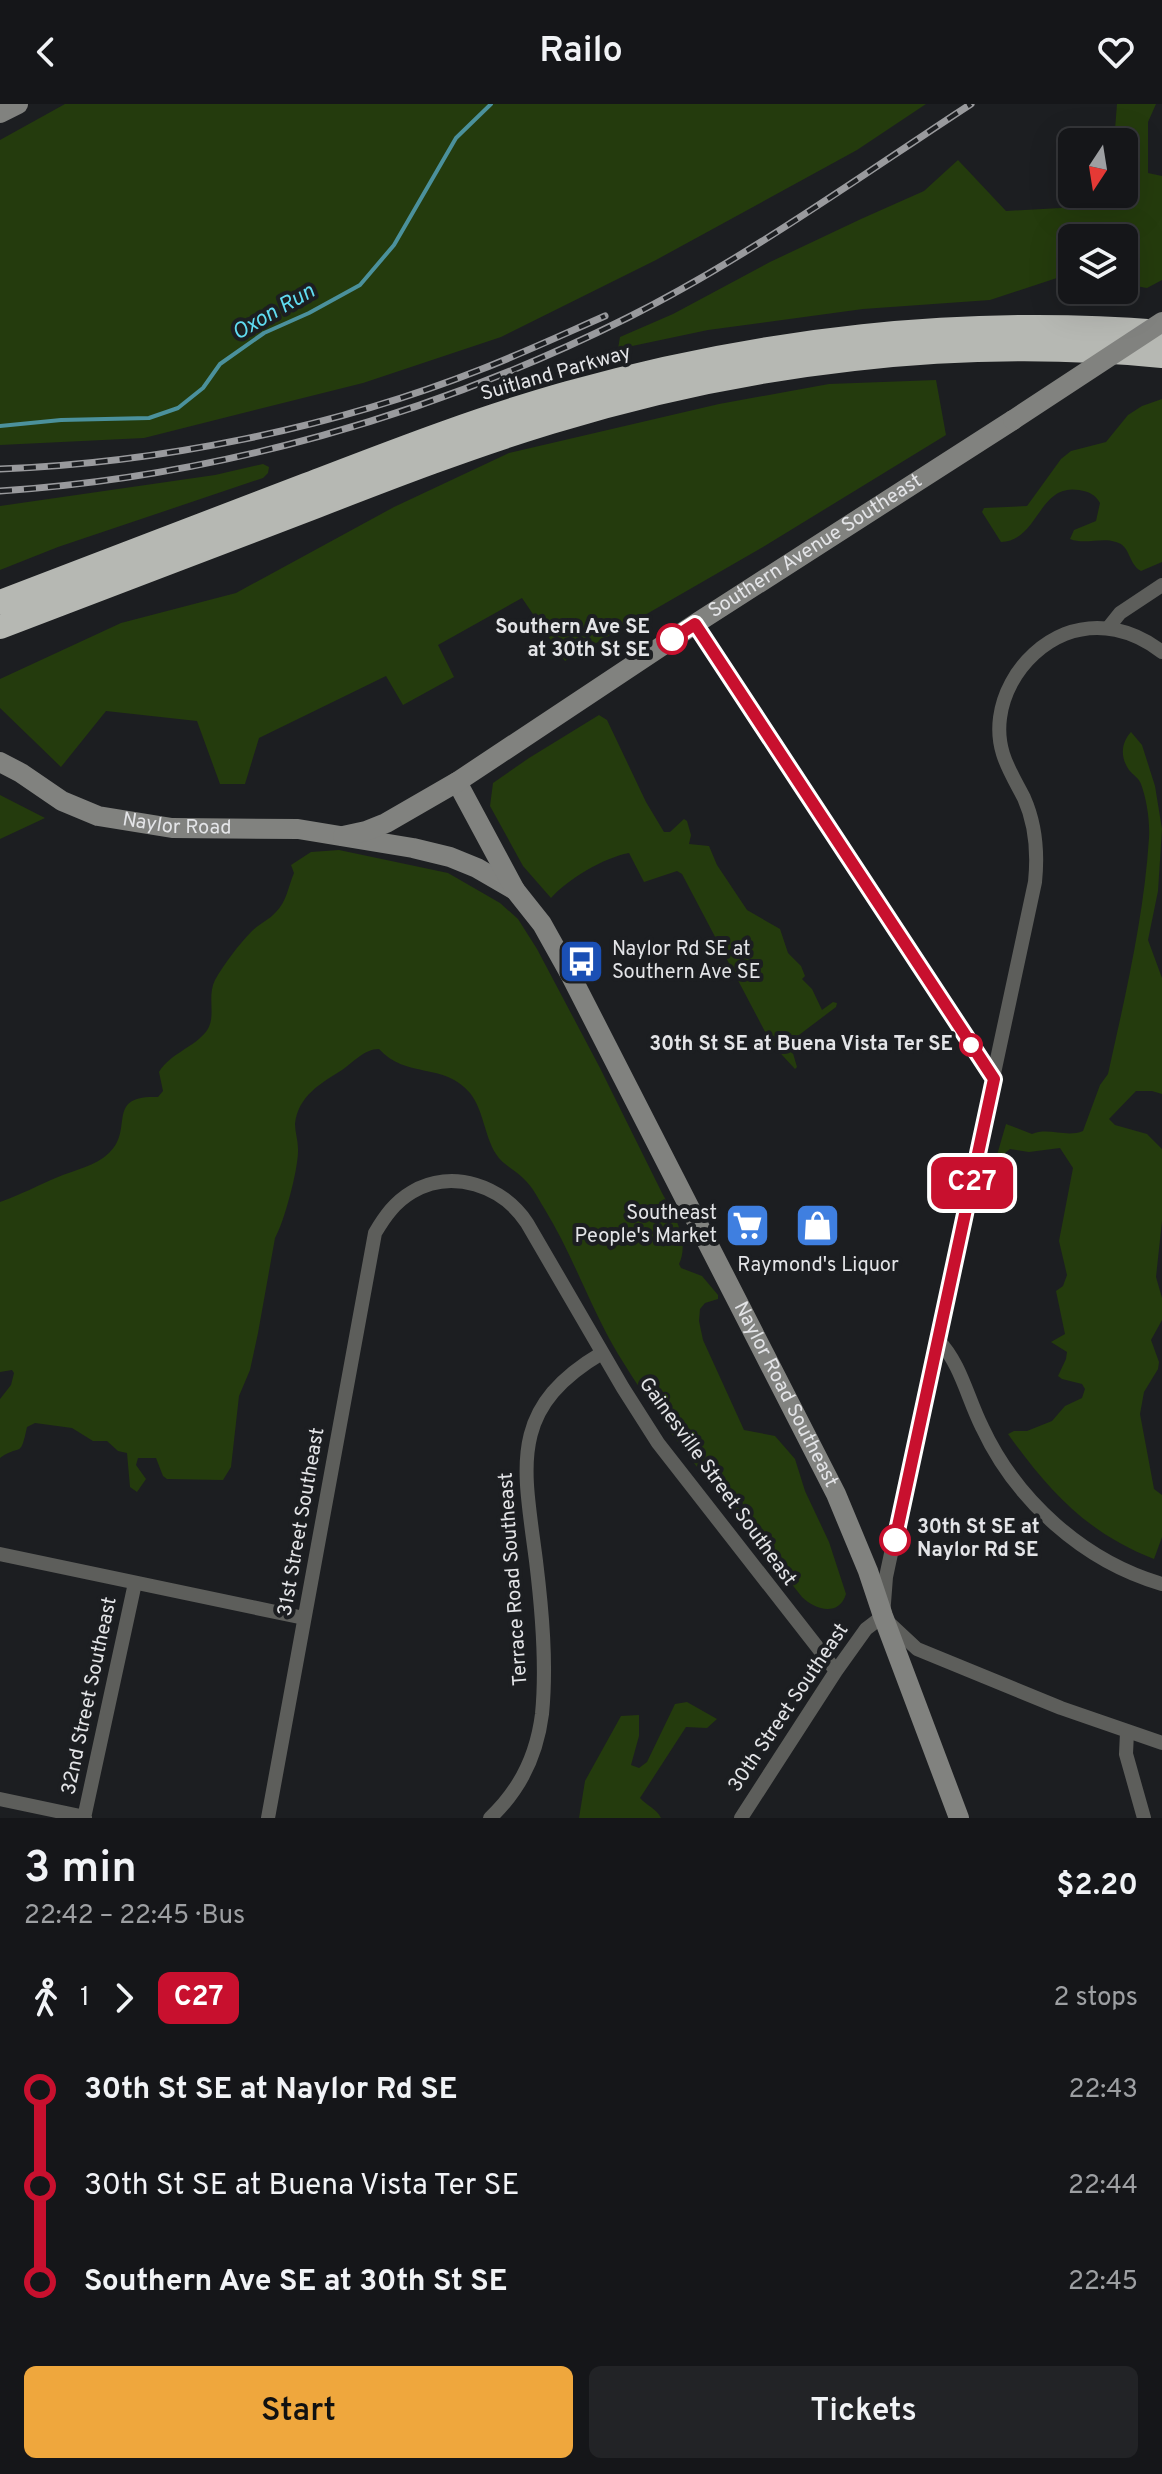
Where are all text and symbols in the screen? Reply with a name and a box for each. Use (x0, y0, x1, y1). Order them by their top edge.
text: Railo (539, 29, 623, 75)
icon: back (24, 30, 68, 74)
icon: heart (1094, 30, 1138, 74)
north arrow (1058, 128, 1138, 208)
map controls (1058, 128, 1138, 304)
button: layers (1058, 224, 1138, 304)
water label: Oxon Run (228, 279, 320, 347)
street label: Suitland Parkway (478, 340, 634, 408)
street label: Southern Avenue Southeast (704, 468, 927, 625)
place label: Southern Ave SE at 30th St SE (495, 615, 650, 664)
marker: Southern Ave SE at 30th St SE (657, 624, 687, 654)
street label: Naylor Road (120, 807, 232, 841)
bus stop icon: Naylor Rd SE at Southern Ave SE (557, 937, 605, 985)
place label: Naylor Rd SE at Southern Ave SE (612, 937, 761, 986)
place label: 30th St SE at Buena Vista Ter SE (649, 1032, 953, 1058)
marker: 30th St SE at Buena Vista Ter SE (960, 1034, 982, 1056)
line badge: C27 (926, 1157, 1018, 1209)
text: C27 (947, 1165, 997, 1201)
place label: Southeast People's Market (574, 1201, 717, 1250)
supermarket icon: Southeast People's Market (724, 1202, 772, 1250)
shop icon: Raymond's Liquor (794, 1202, 842, 1250)
place label: Raymond's Liquor (737, 1253, 899, 1279)
street label: Naylor Road Southeast (727, 1298, 844, 1492)
street label: Gainesville Street Southeast (632, 1372, 802, 1592)
street label: 31st Street Southeast (273, 1426, 331, 1618)
street label: Terrace Road Southeast (494, 1471, 534, 1687)
place label: 30th St SE at Naylor Rd SE (917, 1515, 1040, 1564)
marker: 30th St SE at Naylor Rd SE (880, 1525, 910, 1555)
street label: 32nd Street Southeast (56, 1595, 124, 1797)
street label: 30th Street Southeast (723, 1619, 855, 1797)
text: 3 min (24, 1842, 137, 1898)
text: $2.20 (1056, 1868, 1138, 1905)
text: 22:42 – 22:45 · Bus (24, 1900, 245, 1933)
icon: walk (24, 1976, 68, 2020)
icon: forward (102, 1976, 146, 2020)
text: C27 (174, 1980, 223, 2016)
text: 1 (80, 1982, 90, 2015)
text: 2 stops (1053, 1982, 1138, 2015)
text: 30th St SE at Naylor Rd SE (84, 2072, 457, 2109)
text: 22:43 (1069, 2074, 1138, 2107)
text: 30th St SE at Buena Vista Ter SE (84, 2168, 520, 2205)
text: 22:44 (1068, 2170, 1138, 2203)
text: Southern Ave SE at 30th St SE (84, 2264, 507, 2301)
text: 22:45 (1068, 2266, 1138, 2299)
button: Start (24, 2366, 573, 2458)
button: Tickets (589, 2366, 1138, 2458)

